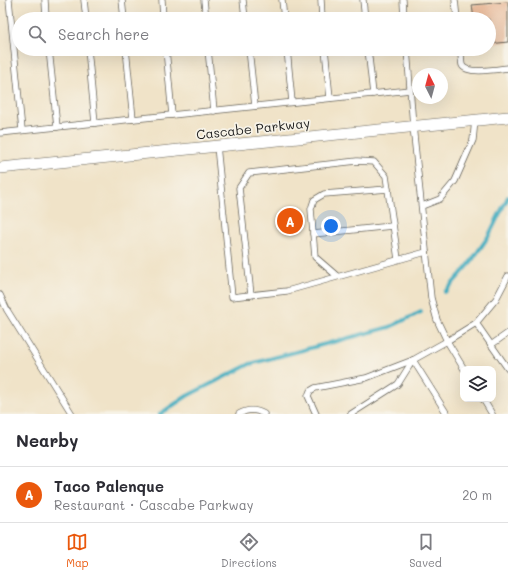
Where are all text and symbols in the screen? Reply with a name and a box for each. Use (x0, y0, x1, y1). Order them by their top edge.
search box (12, 12, 496, 56)
icon: search (26, 23, 48, 45)
text: Search here (58, 24, 149, 44)
north arrow (412, 68, 448, 104)
street label: Cascabe Parkway (195, 114, 311, 142)
pin: A (277, 206, 303, 236)
your location (321, 216, 341, 236)
map controls (460, 366, 496, 402)
button: layers (460, 366, 496, 402)
text: Nearby (16, 429, 78, 451)
text: Taco Palenque (54, 476, 164, 496)
text: A (24, 486, 34, 503)
text: 20 m (462, 486, 492, 503)
text: Restaurant · Cascabe Parkway (54, 496, 254, 513)
tab: Map (66, 531, 89, 570)
tab: Directions (221, 531, 277, 570)
tab: Saved (409, 531, 442, 570)

